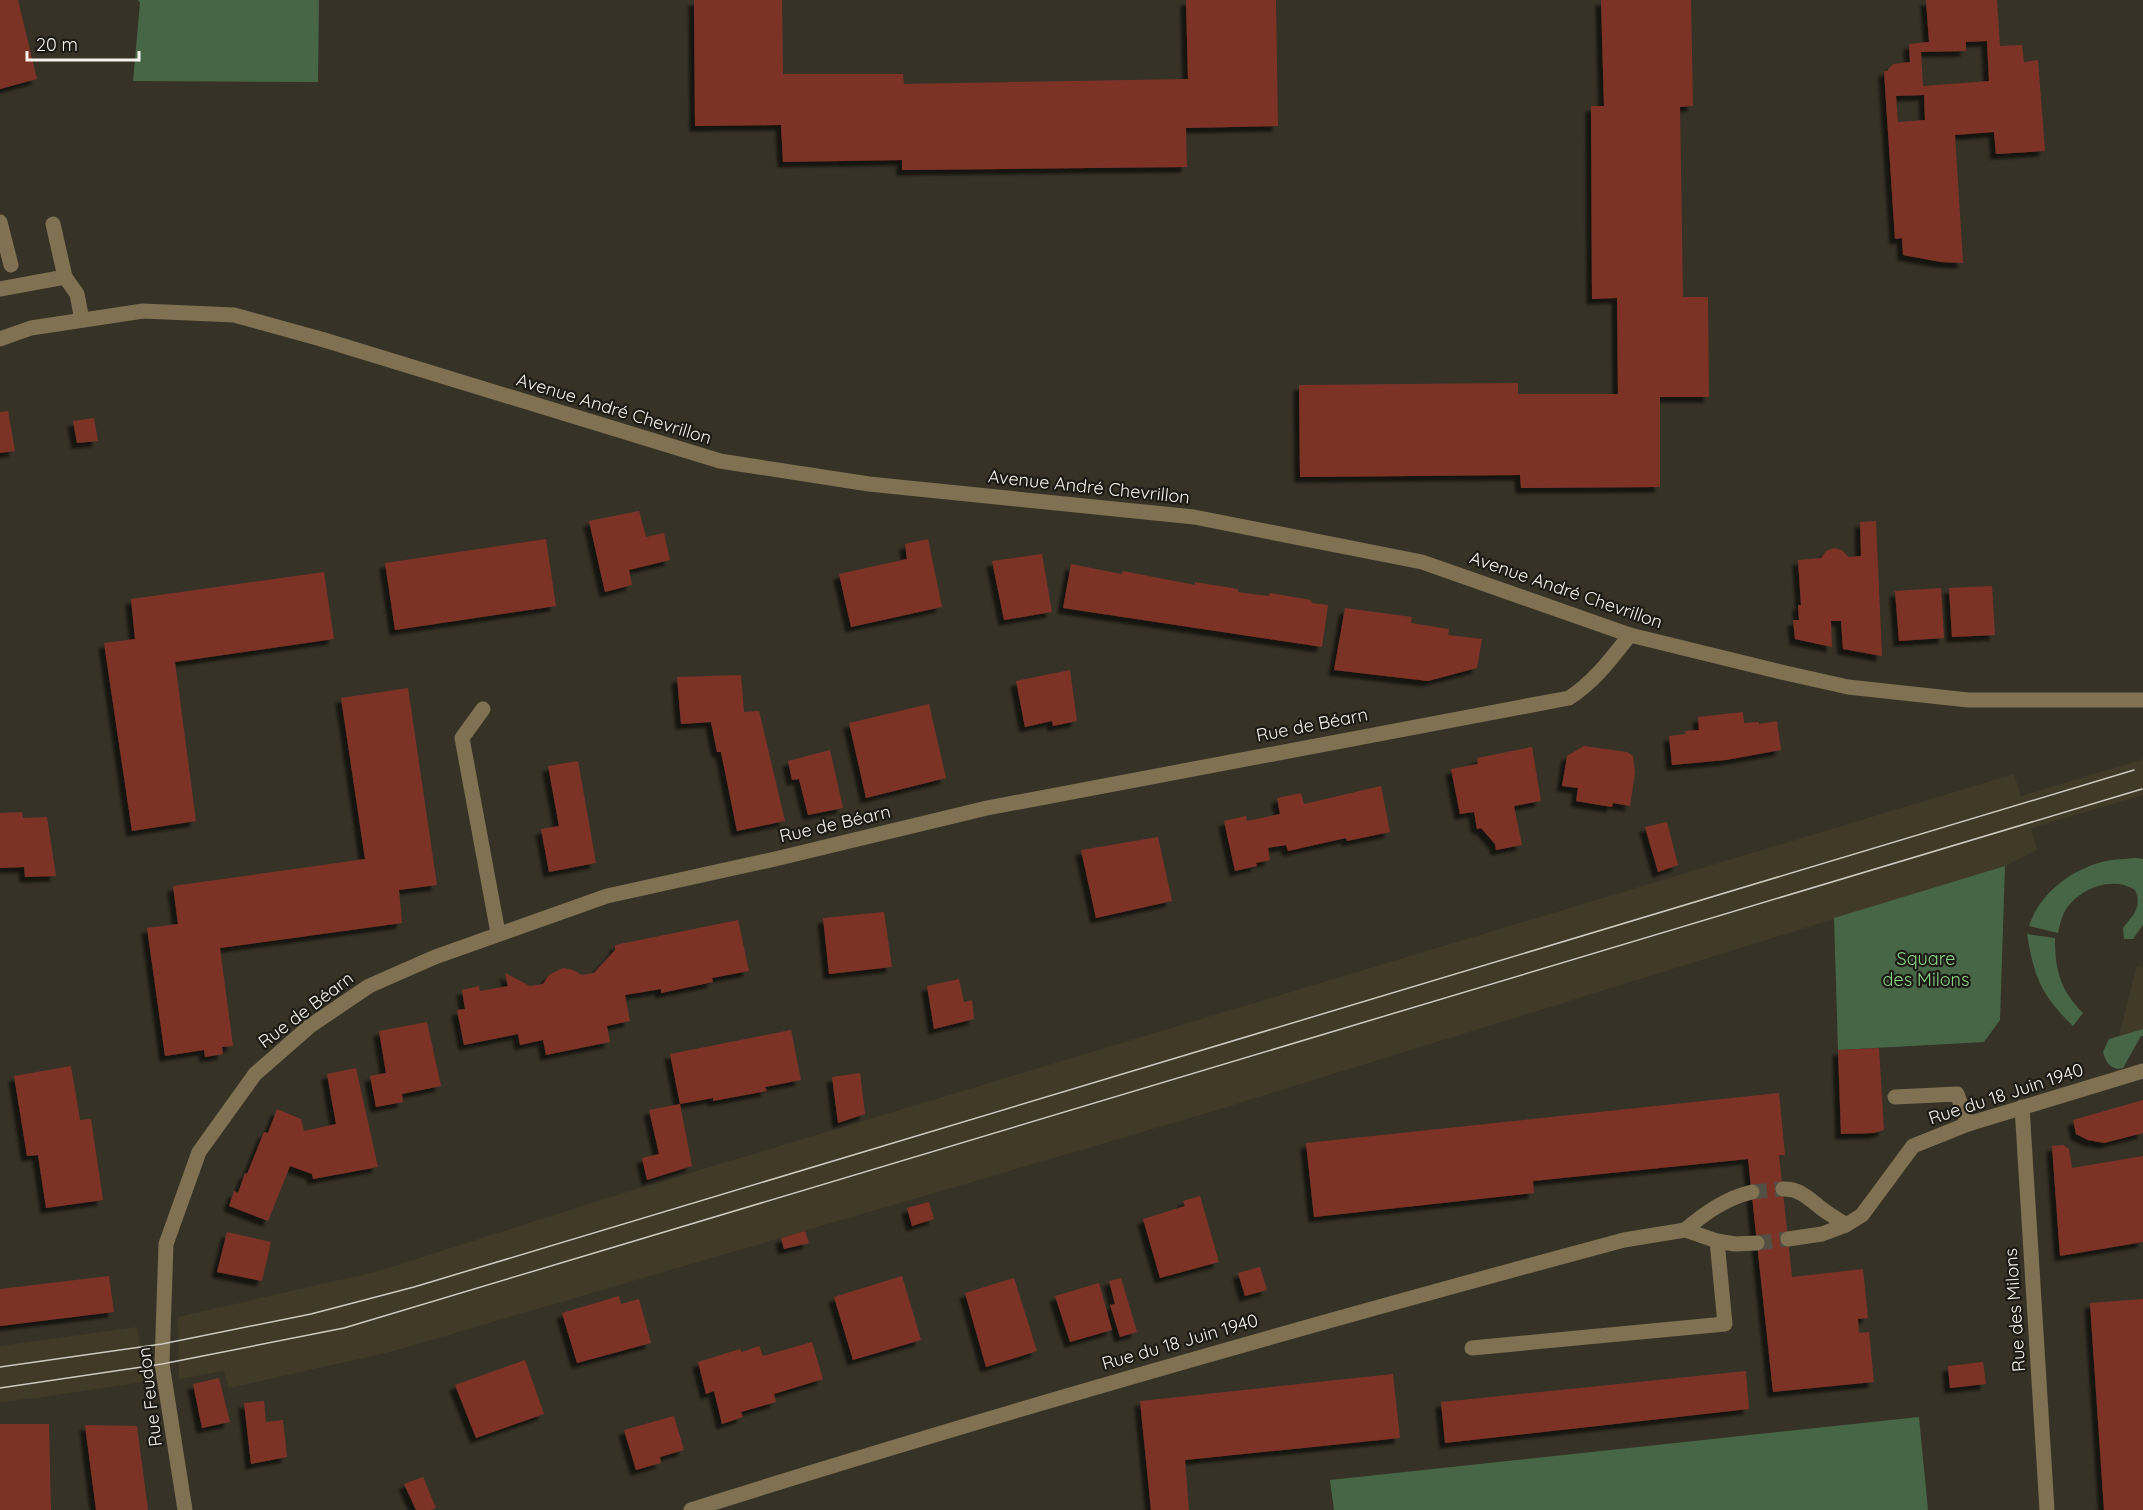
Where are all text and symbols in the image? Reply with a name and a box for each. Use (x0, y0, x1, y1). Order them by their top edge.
scale bar (27, 24, 140, 62)
text: 20 m (36, 33, 78, 56)
street label: Avenue André Chevrillon (514, 368, 714, 449)
street label: Avenue André Chevrillon (987, 464, 1191, 509)
street label: Avenue André Chevrillon (1467, 546, 1666, 633)
street label: Rue de Béarn (1254, 702, 1370, 747)
street label: Rue de Béarn (777, 800, 893, 847)
park label: Square des Milons (1883, 947, 1969, 991)
street label: Rue de Béarn (253, 966, 358, 1053)
street label: Rue du 18 Juin 1940 (1926, 1058, 2086, 1129)
street label: Rue des Milons (1999, 1247, 2030, 1373)
street label: Rue du 18 Juin 1940 (1099, 1308, 1261, 1375)
street label: Rue Feudon (132, 1346, 167, 1448)

